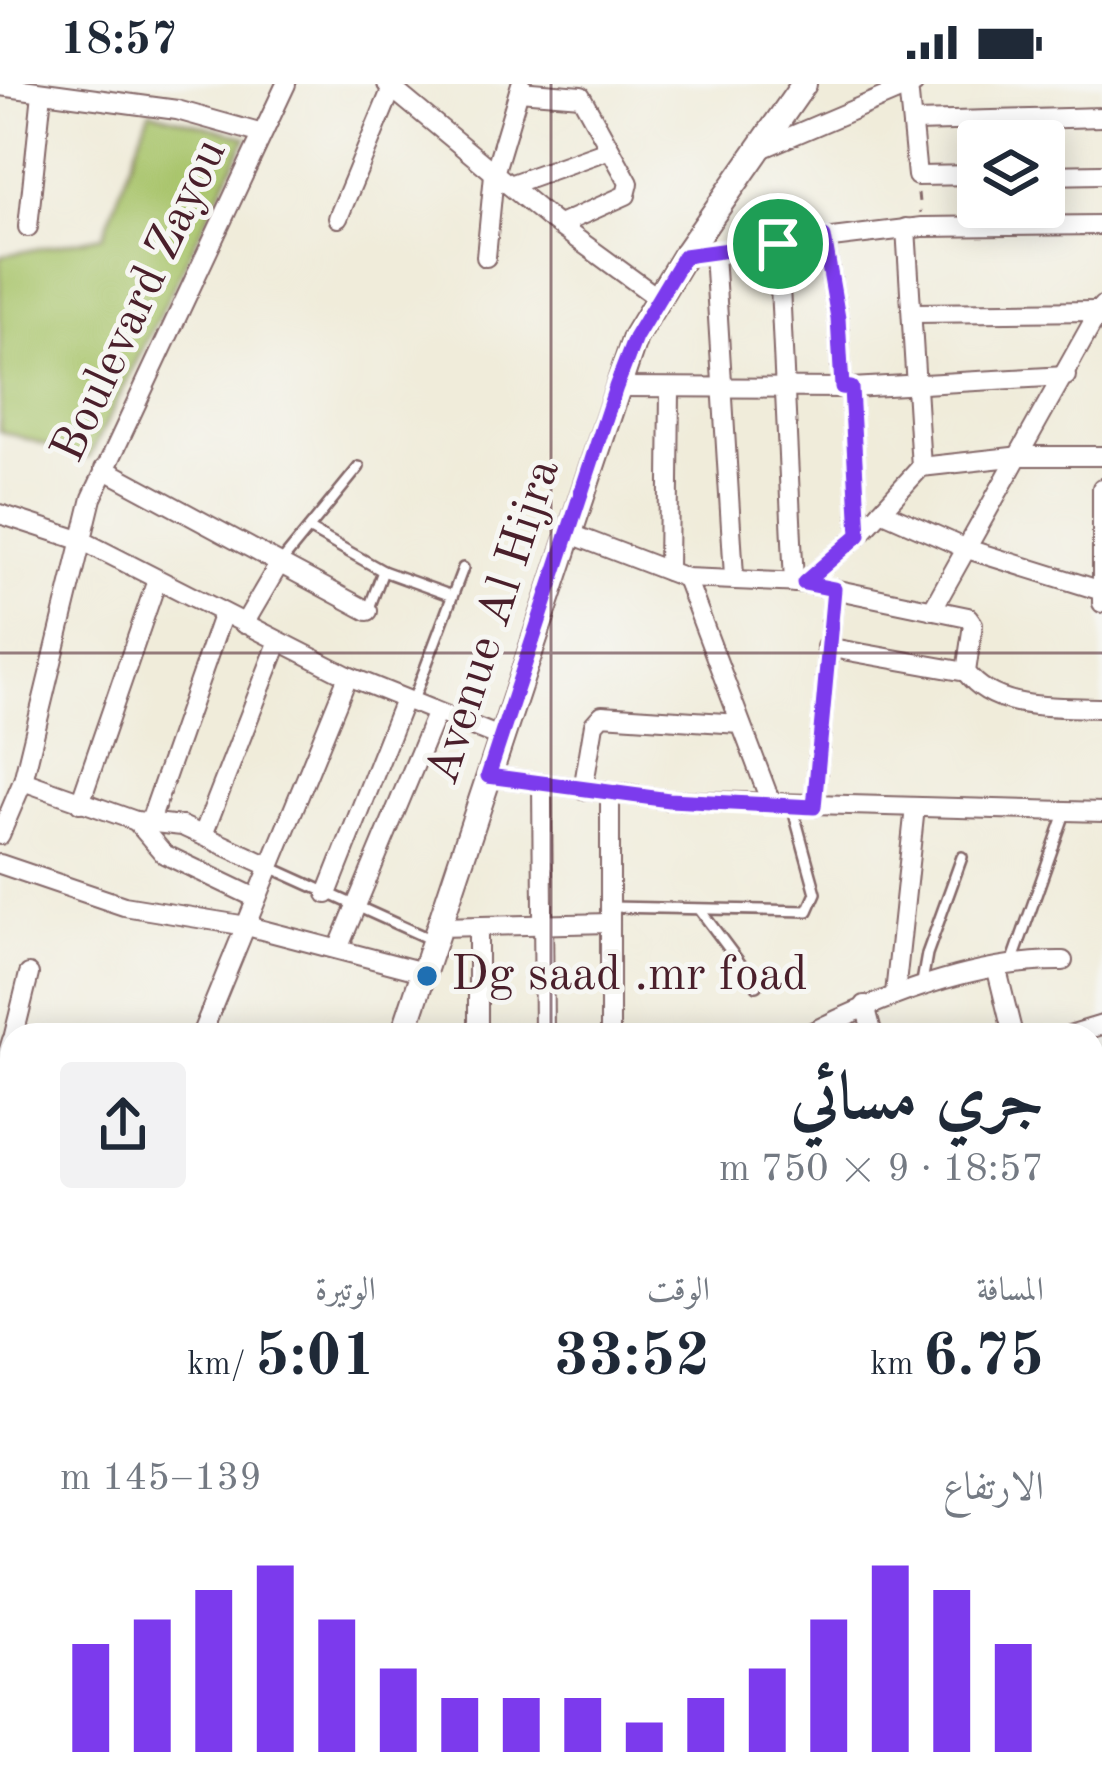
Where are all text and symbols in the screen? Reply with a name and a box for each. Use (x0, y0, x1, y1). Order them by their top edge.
text: 18:57 (60, 19, 177, 64)
map controls (957, 120, 1065, 228)
button: layers (957, 120, 1065, 228)
street label: Boulevard Zayou (44, 132, 236, 470)
pin (727, 193, 829, 295)
icon: arrive (745, 211, 811, 277)
street label: Avenue Al Hijra (419, 454, 569, 790)
place label: Dg saad .mr foad (451, 952, 808, 1000)
marker: Dg saad .mr foad (414, 963, 440, 989)
button: share (60, 1062, 186, 1188)
text: جري مسائي (790, 1068, 1044, 1134)
text: 18:57 · 9 × 750 m (719, 1150, 1044, 1189)
text: الوتيرة (315, 1275, 376, 1308)
text: الوقت (647, 1275, 710, 1308)
text: المسافة (977, 1275, 1044, 1308)
text: 5:01 (255, 1328, 376, 1388)
text: 33:52 (554, 1328, 710, 1388)
text: 6.75 (923, 1328, 1044, 1388)
text: /km (187, 1349, 255, 1382)
text: km (870, 1349, 923, 1382)
text: 139–145 m (60, 1459, 262, 1498)
text: الارتفاع (943, 1469, 1044, 1508)

